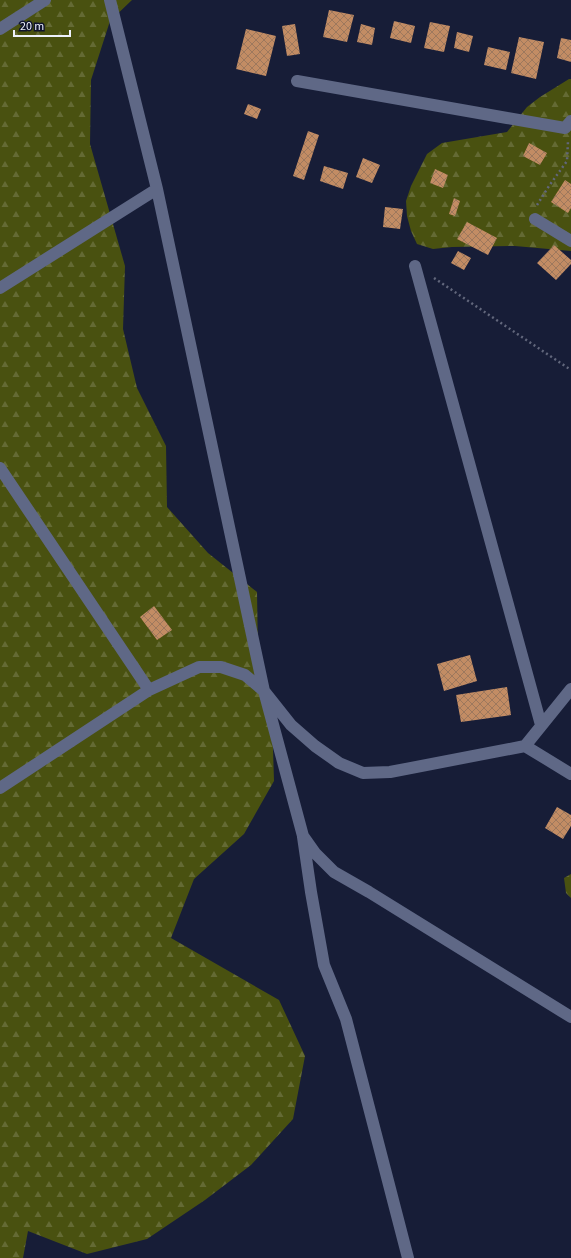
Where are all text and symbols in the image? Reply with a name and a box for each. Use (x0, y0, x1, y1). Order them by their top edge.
scale bar (14, 12, 70, 38)
text: 20 m (20, 18, 44, 35)

